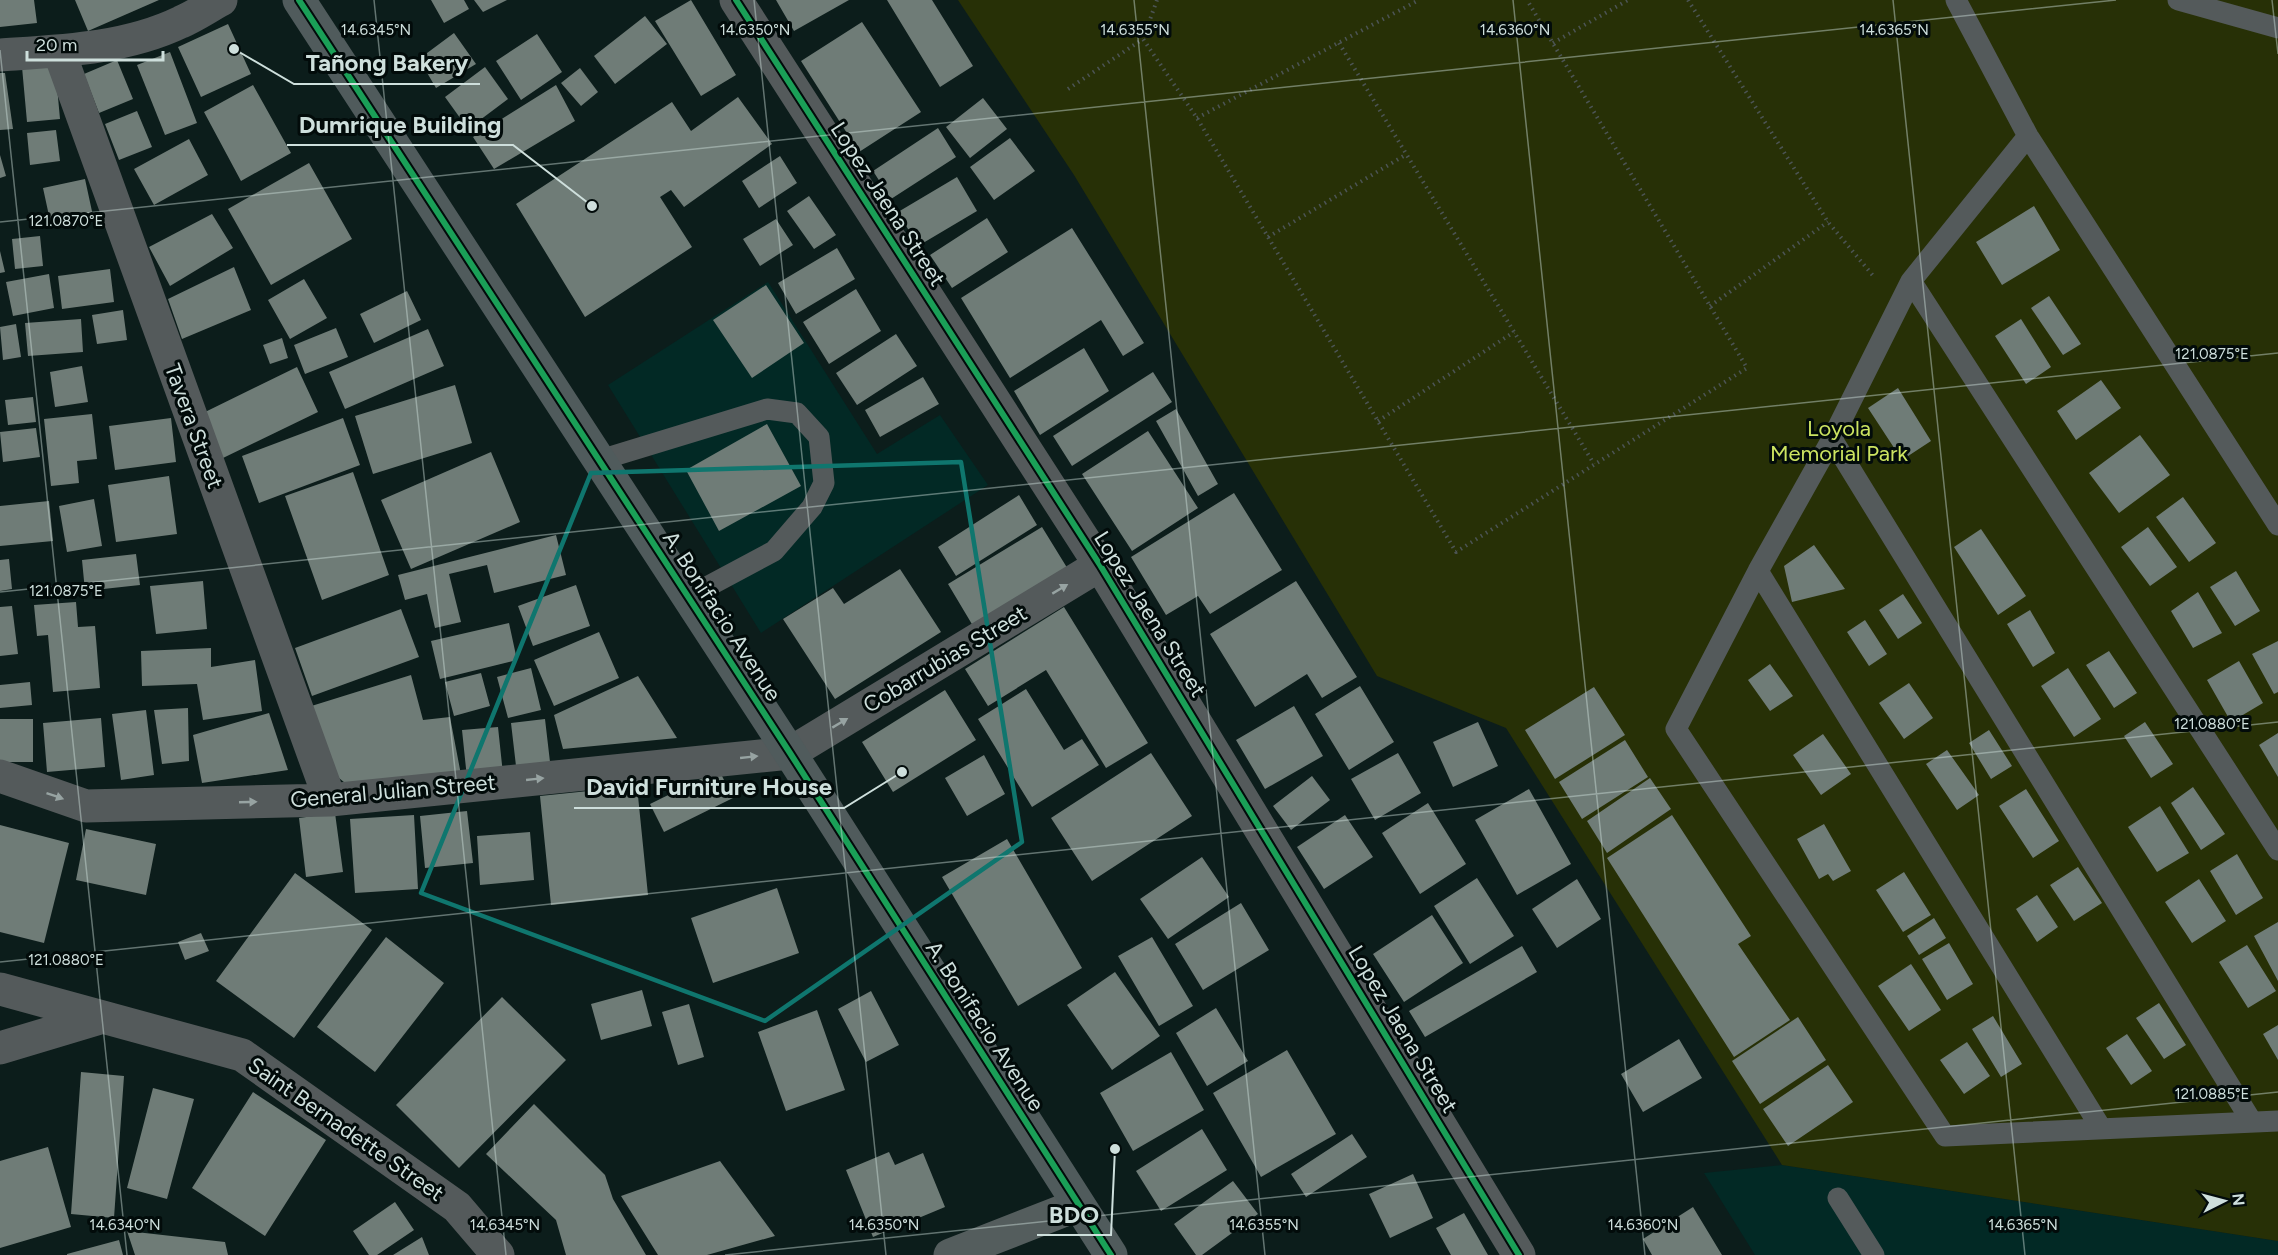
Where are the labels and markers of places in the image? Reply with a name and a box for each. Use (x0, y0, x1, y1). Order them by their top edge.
callout: Tañong Bakery (294, 42, 480, 84)
callout: Dumrique Building (287, 103, 513, 145)
callout: David Furniture House (574, 766, 844, 808)
callout: BDO (1037, 1193, 1111, 1235)

